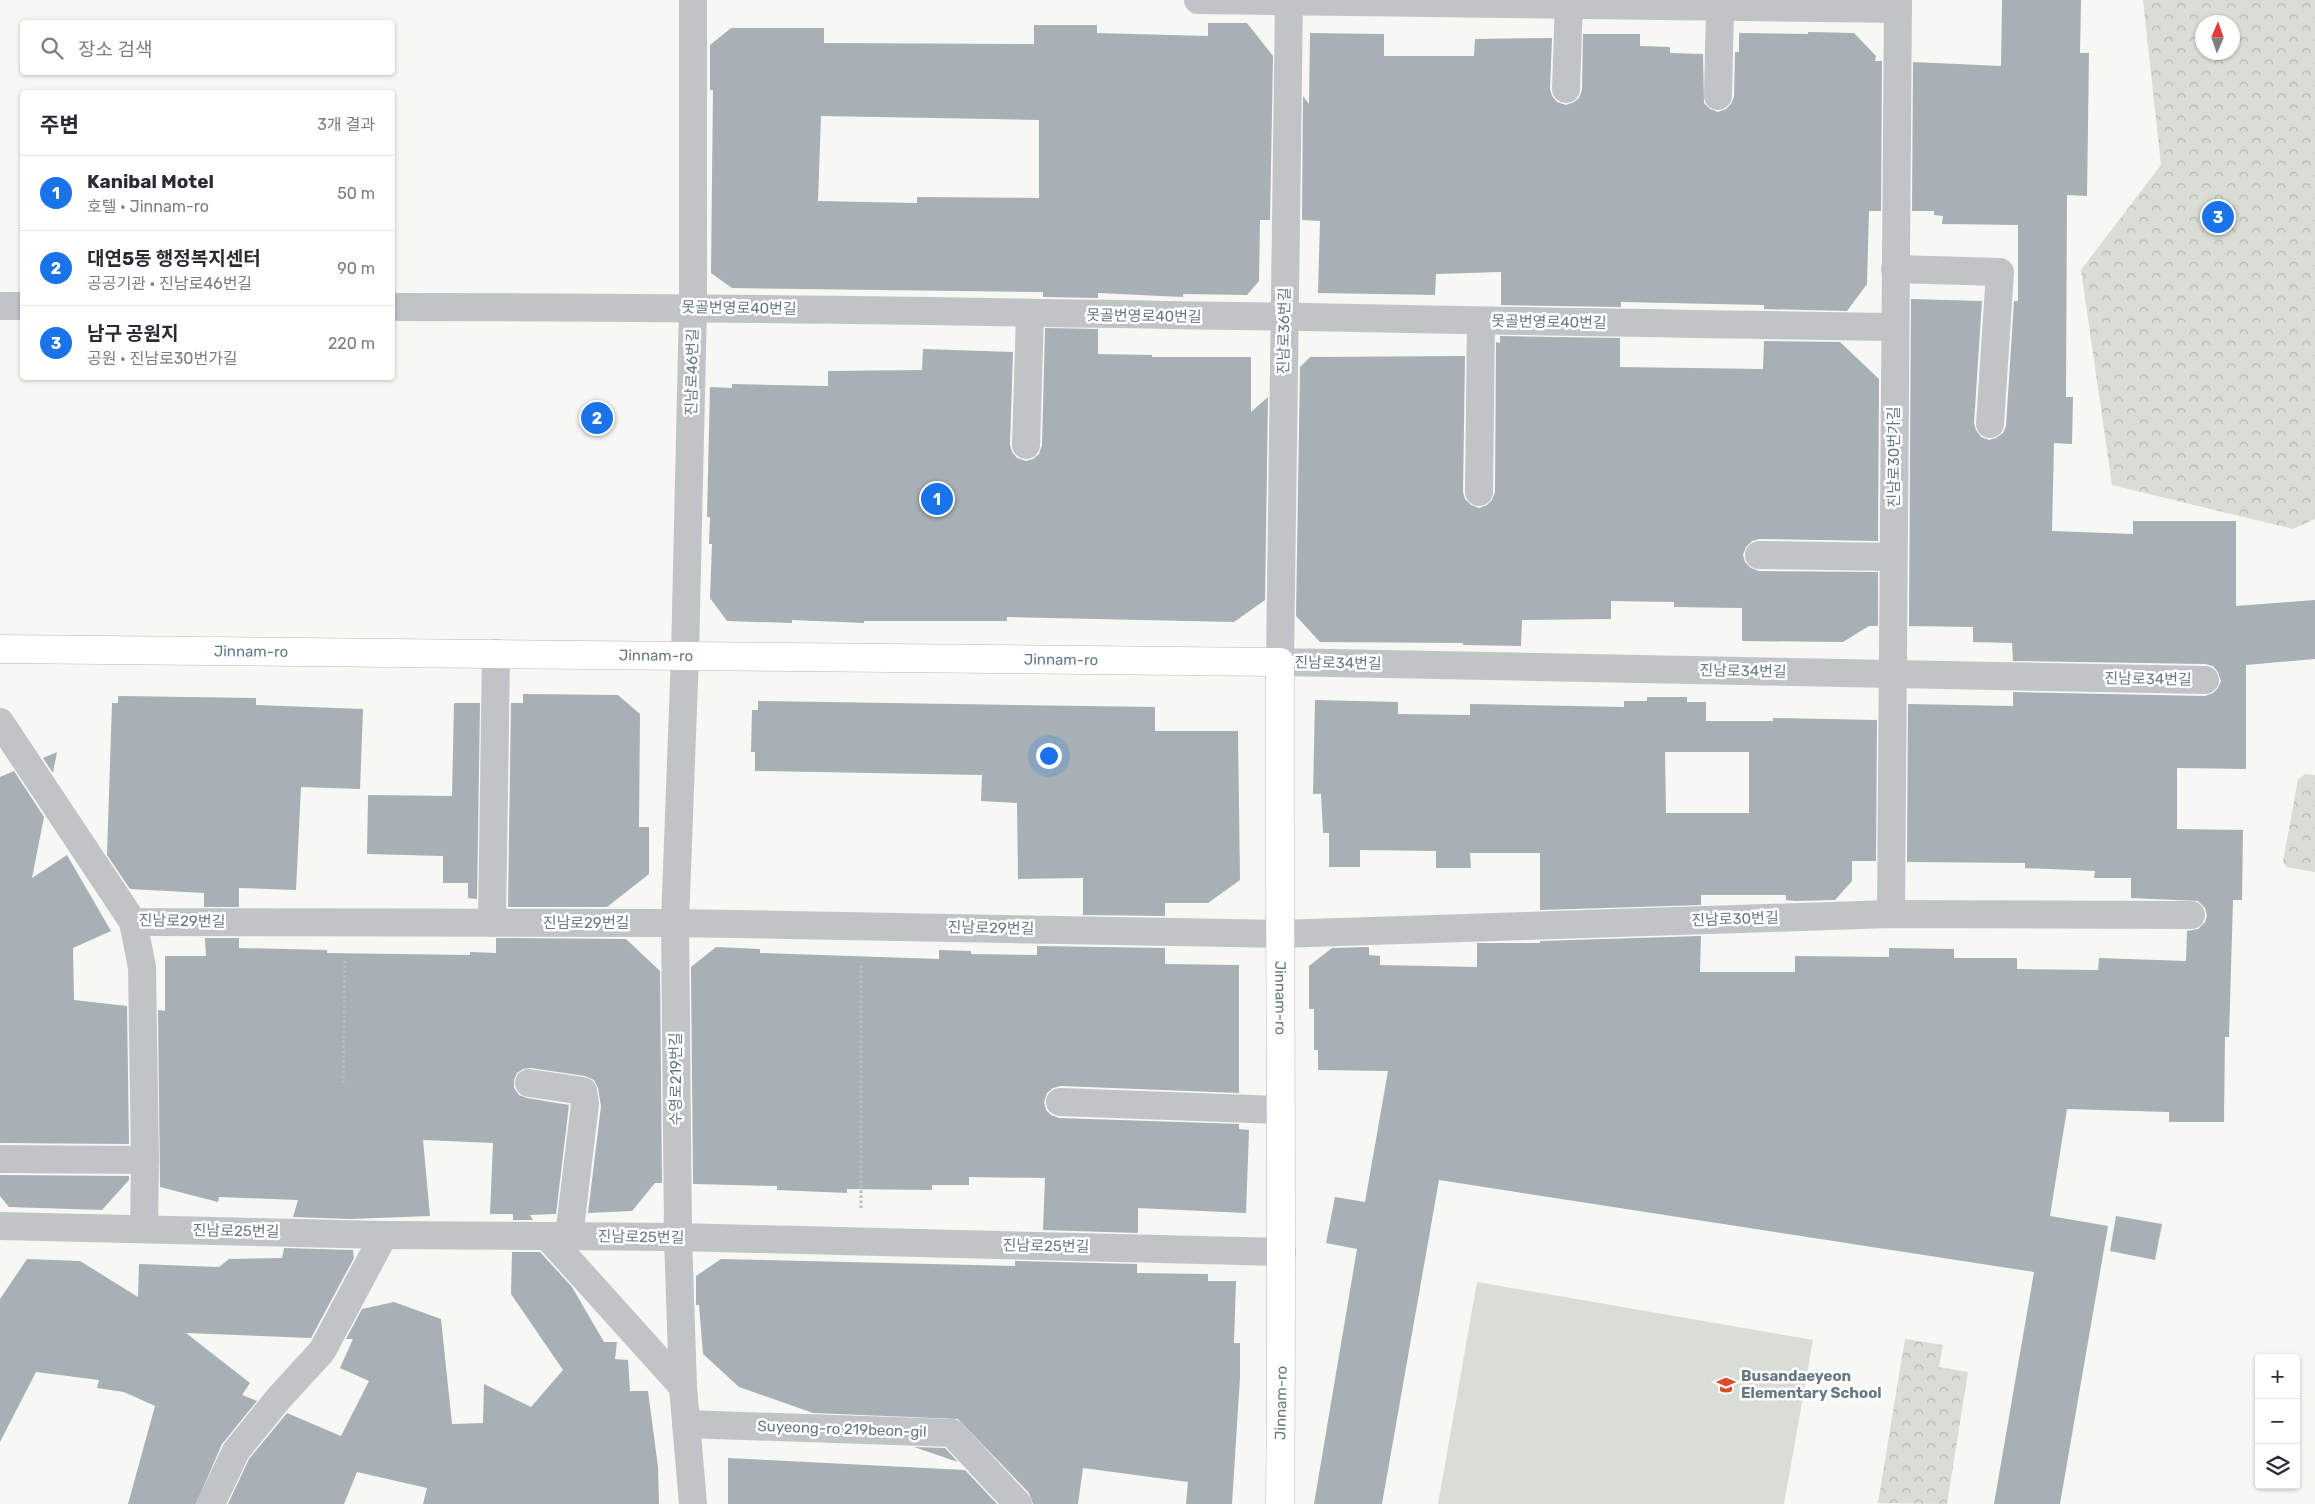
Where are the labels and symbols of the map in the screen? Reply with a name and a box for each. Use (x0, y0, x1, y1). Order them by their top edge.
north arrow (2195, 15, 2240, 60)
pin: 3 (2202, 198, 2234, 236)
street label: 진남로36번길 (1274, 287, 1294, 375)
street label: 못골번영로40번길 (681, 298, 797, 318)
street label: 못골번영로40번길 (1086, 306, 1202, 326)
street label: 못골번영로40번길 (1491, 312, 1607, 332)
street label: 진남로46번길 (682, 328, 702, 416)
pin: 2 (581, 399, 613, 437)
street label: 진남로30번가길 (1885, 406, 1903, 508)
pin: 1 (921, 480, 953, 518)
street label: Jinnam-ro (214, 642, 288, 661)
street label: Jinnam-ro (619, 646, 693, 665)
street label: Jinnam-ro (1024, 650, 1098, 669)
street label: 진남로34번길 (1294, 653, 1382, 673)
street label: 진남로34번길 (1699, 661, 1787, 681)
street label: 진남로34번길 (2104, 669, 2192, 689)
your location (1036, 743, 1062, 769)
street label: 진남로30번길 (1691, 908, 1779, 930)
street label: 진남로29번길 (138, 911, 226, 931)
street label: 진남로29번길 (543, 914, 629, 932)
street label: 진남로29번길 (947, 918, 1035, 938)
street label: Jinnam-ro (1271, 961, 1290, 1035)
street label: 수영로219번길 (667, 1032, 685, 1126)
street label: 진남로25번길 (192, 1221, 280, 1241)
street label: 진남로25번길 (597, 1227, 685, 1247)
street label: 진남로25번길 (1002, 1236, 1090, 1256)
street label: Jinnam-ro (1271, 1366, 1291, 1440)
place label: Busandaeyeon Elementary School (1741, 1367, 1882, 1402)
school or university icon: Busandaeyeon Elementary School (1715, 1374, 1737, 1396)
street label: Suyeong-ro 219beon-gil (757, 1417, 927, 1441)

